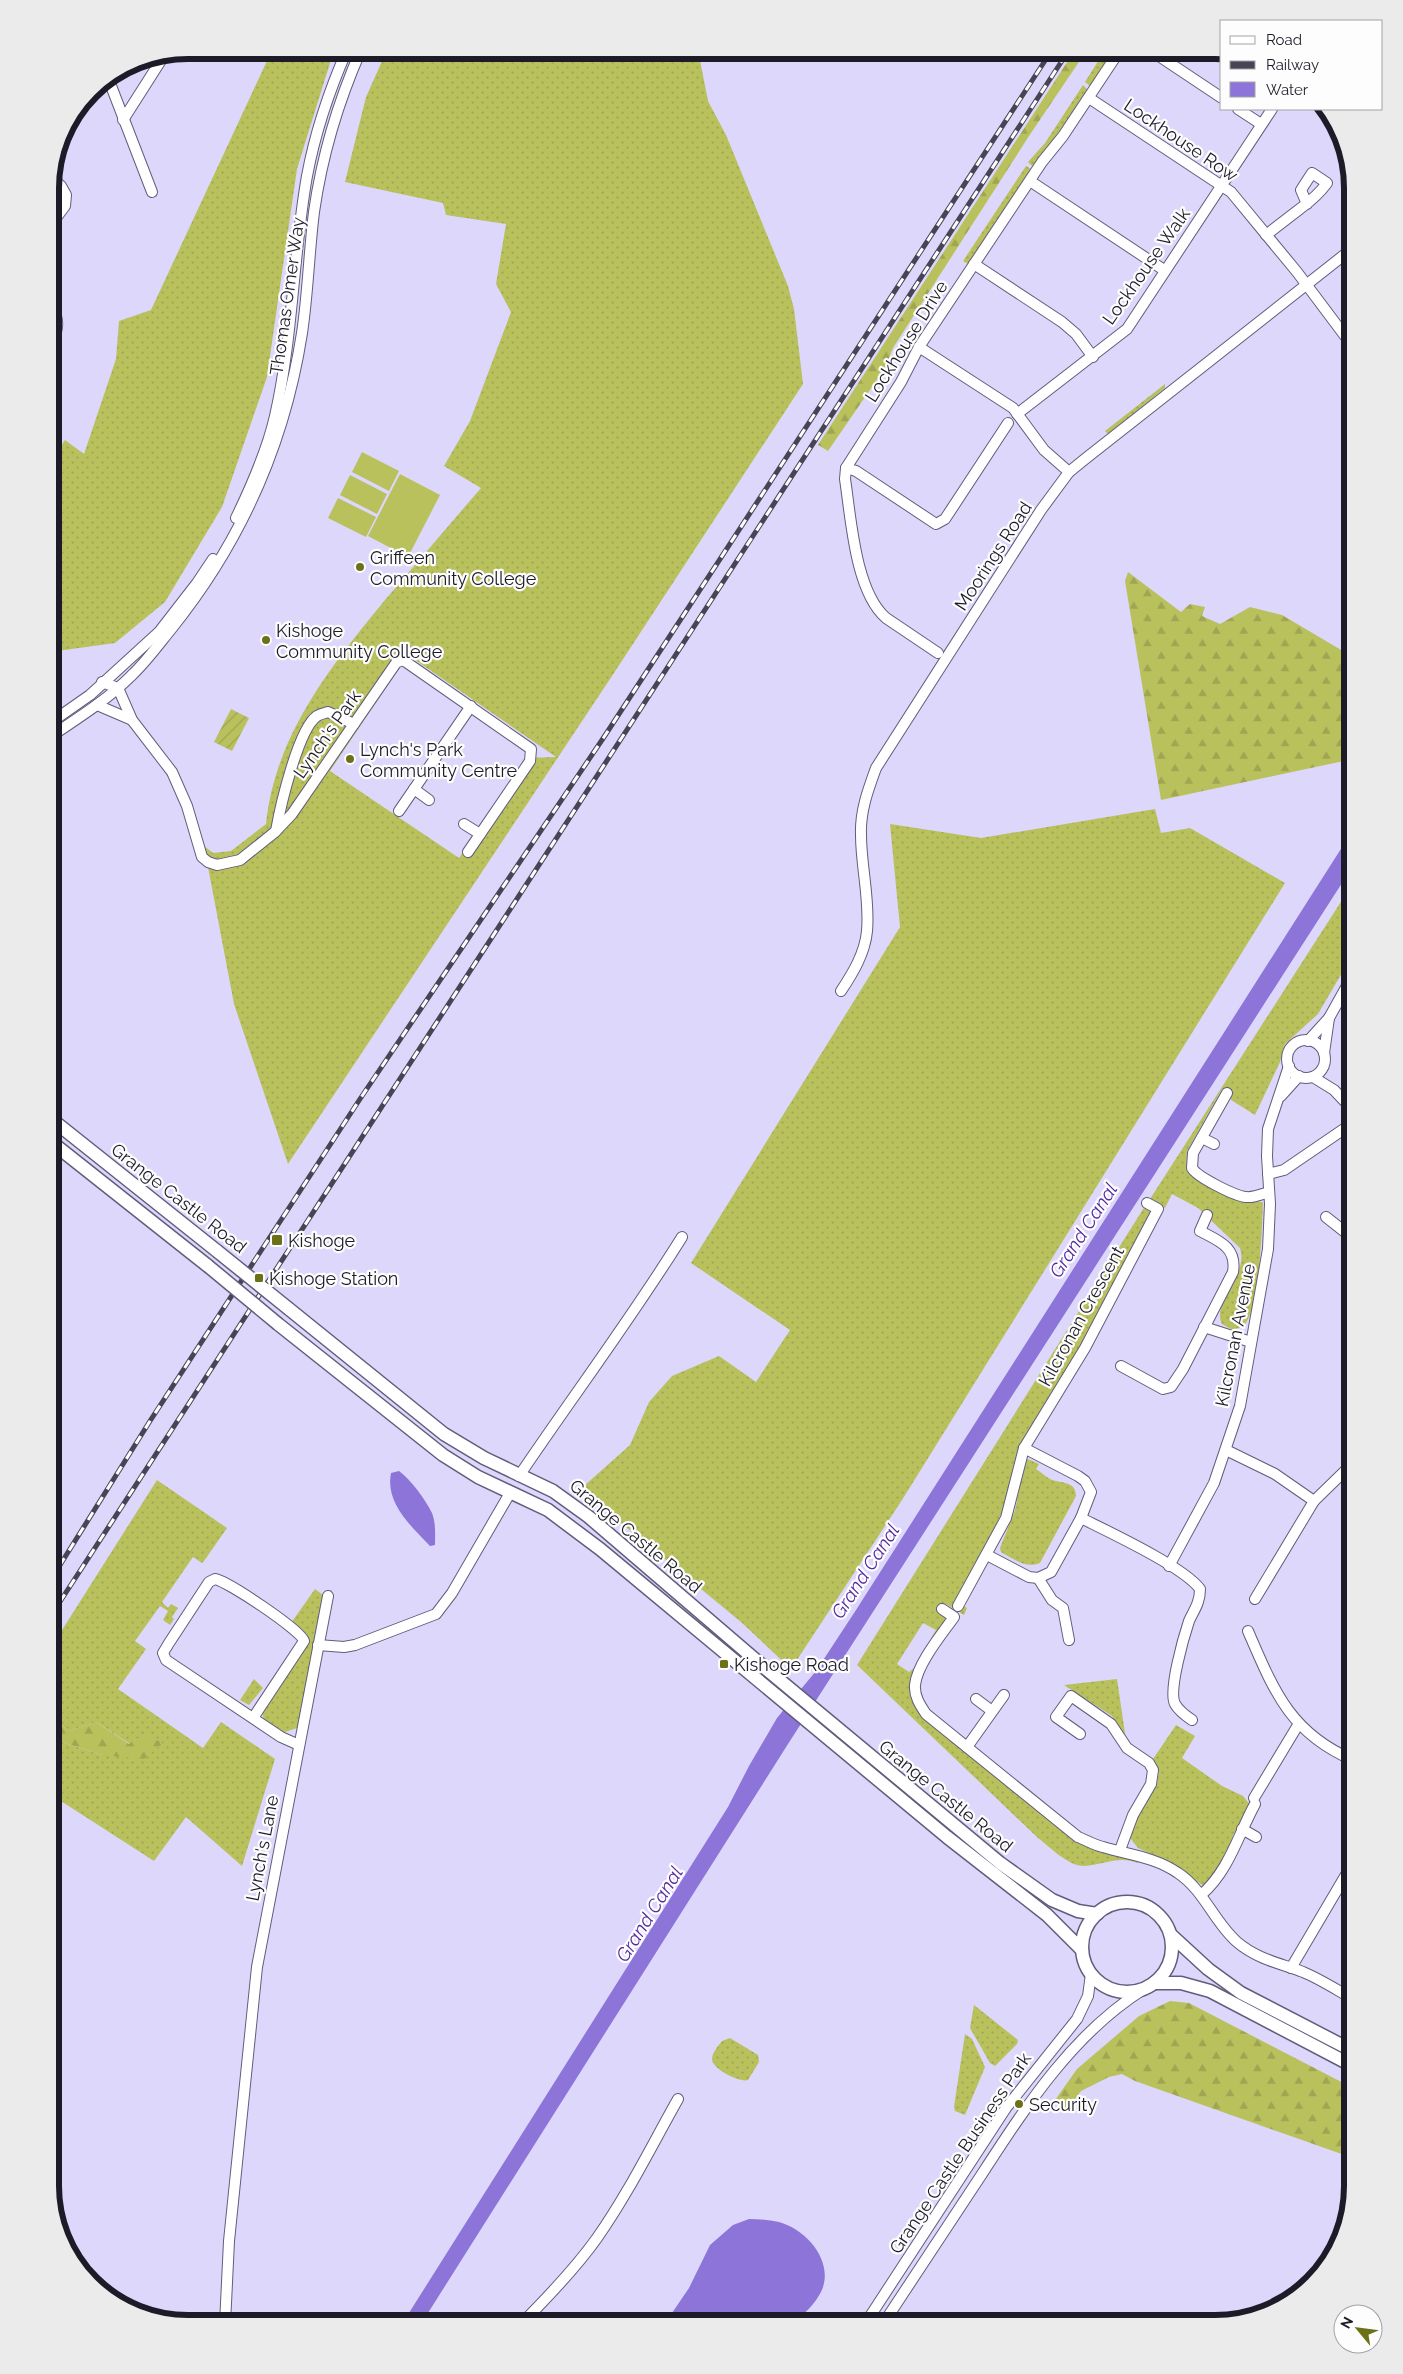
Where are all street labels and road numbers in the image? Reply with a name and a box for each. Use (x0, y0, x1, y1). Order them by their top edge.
street label: Lockhouse Row (1120, 94, 1242, 186)
street label: Lockhouse Walk (1098, 203, 1194, 328)
street label: Thomas Omer Way (266, 215, 309, 376)
street label: Lockhouse Drive (860, 276, 952, 406)
street label: Moorings Road (950, 498, 1036, 614)
street label: Lynch's Park (289, 685, 365, 782)
street label: Grange Castle Road (107, 1139, 251, 1257)
street label: Kilcronan Crescent (1034, 1242, 1128, 1390)
street label: Kilcronan Avenue (1211, 1261, 1259, 1408)
street label: Grange Castle Road (566, 1475, 706, 1597)
street label: Grange Castle Road (875, 1736, 1017, 1856)
street label: Lynch's Lane (241, 1793, 283, 1903)
street label: Grange Castle Business Park (885, 2048, 1035, 2257)

